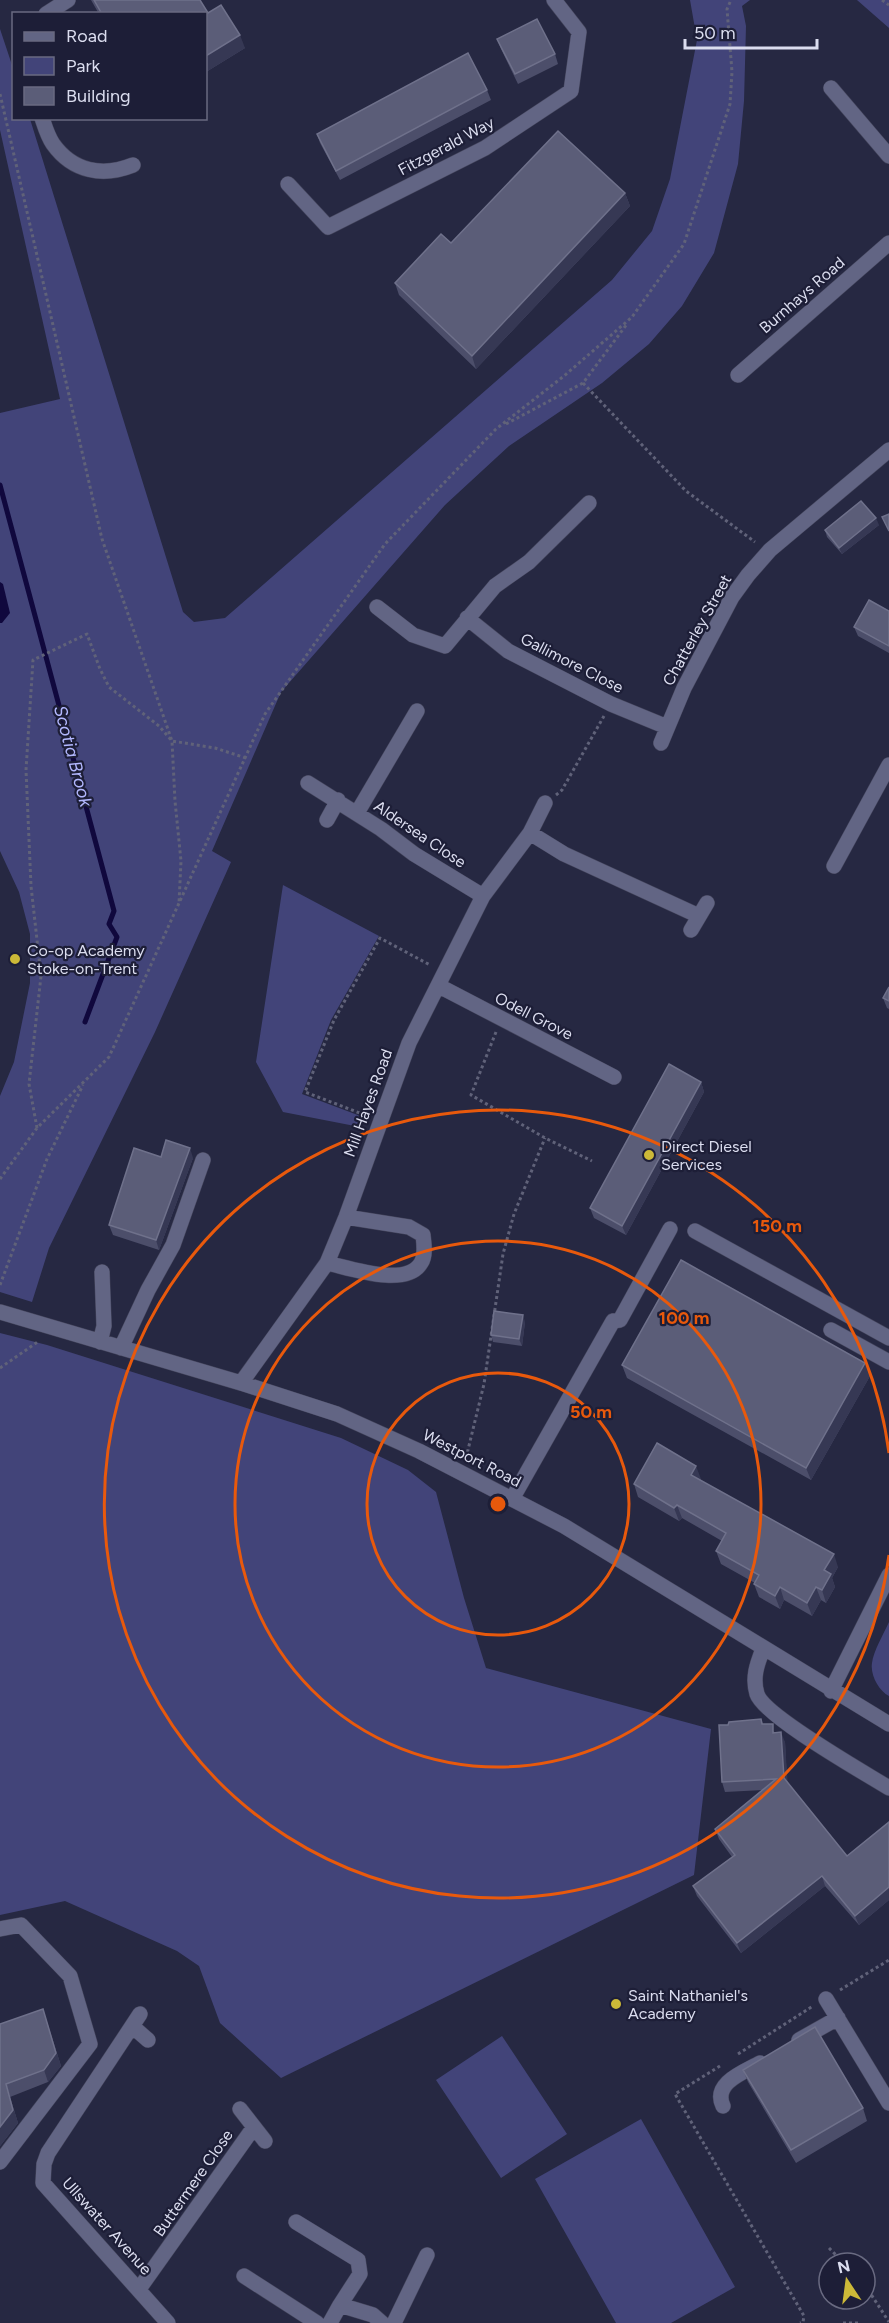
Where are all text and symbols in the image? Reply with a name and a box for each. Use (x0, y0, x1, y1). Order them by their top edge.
legend (12, 12, 207, 120)
scale bar (685, 12, 817, 50)
text: 50 m (694, 22, 736, 44)
text: Road (66, 25, 107, 47)
text: Park (66, 55, 101, 77)
text: Building (66, 85, 131, 107)
street label: Fitzgerald Way (395, 112, 498, 179)
street label: Burnhays Road (756, 253, 848, 337)
street label: Chatterley Street (659, 571, 735, 689)
street label: Gallimore Close (518, 629, 627, 697)
water label: Scotia Brook (49, 703, 97, 810)
street label: Aldersea Close (370, 796, 470, 872)
place label: Co-op Academy Stoke-on-Trent (27, 941, 145, 978)
marker: Co-op Academy Stoke-on-Trent (8, 952, 22, 966)
street label: Odell Grove (492, 988, 576, 1044)
street label: Mill Hayes Road (340, 1046, 396, 1160)
place label: Direct Diesel Services (661, 1137, 752, 1174)
marker: Direct Diesel Services (642, 1148, 656, 1162)
text: 150 m (752, 1215, 802, 1237)
text: 100 m (659, 1307, 709, 1329)
text: 50 m (570, 1401, 612, 1423)
street label: Westport Road (420, 1425, 524, 1491)
centre of rings (488, 1494, 508, 1514)
place label: Saint Nathaniel's Academy (628, 1986, 748, 2023)
marker: Saint Nathaniel's Academy (609, 1997, 623, 2011)
street label: Buttermere Close (149, 2126, 237, 2240)
street label: Ullswater Avenue (58, 2173, 156, 2279)
north arrow (817, 2251, 877, 2311)
text: N (836, 2256, 852, 2278)

